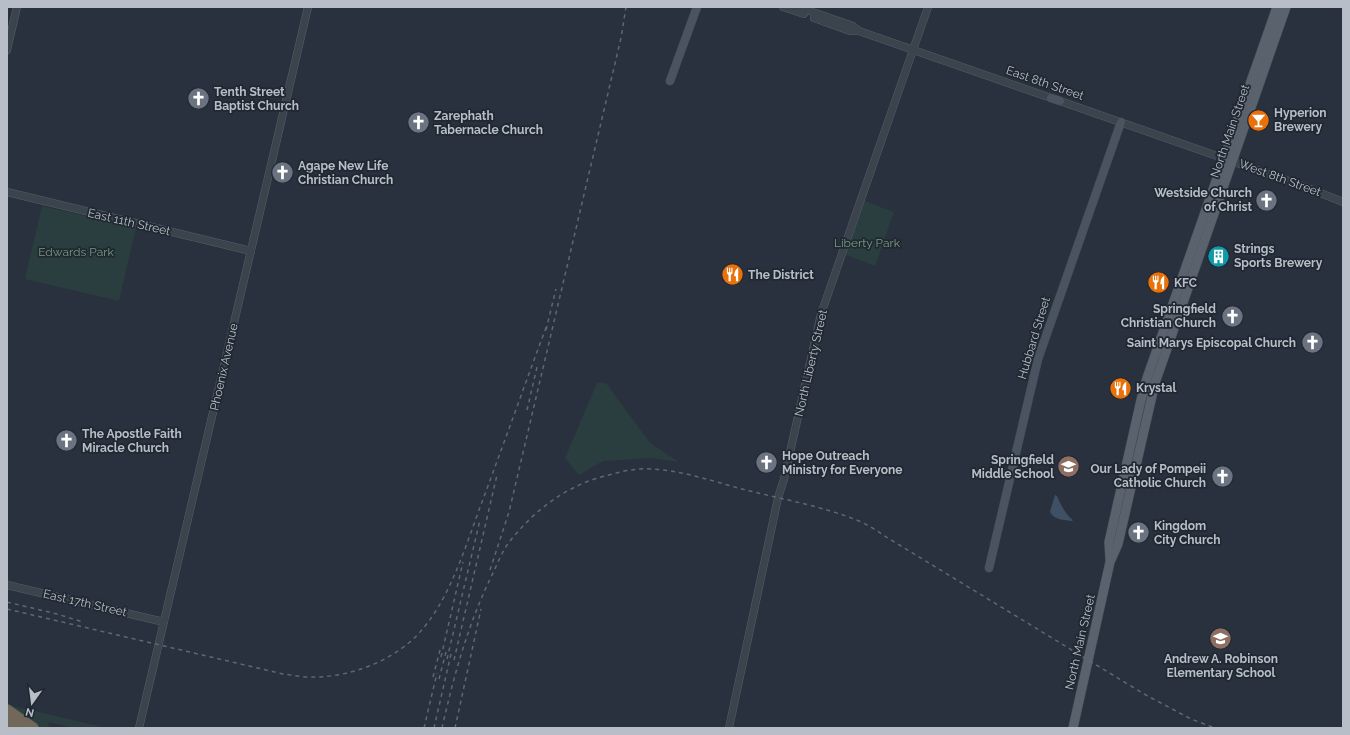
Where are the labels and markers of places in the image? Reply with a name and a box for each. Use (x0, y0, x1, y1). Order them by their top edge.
place label: Tenth Street Baptist Church (214, 85, 299, 113)
church icon: Tenth Street Baptist Church (185, 86, 211, 112)
place label: Hyperion Brewery (1274, 106, 1327, 134)
bar icon: Hyperion Brewery (1245, 107, 1271, 133)
place label: Zarephath Tabernacle Church (434, 109, 543, 137)
church icon: Zarephath Tabernacle Church (406, 110, 432, 136)
place label: Agape New Life Christian Church (298, 159, 393, 187)
church icon: Agape New Life Christian Church (270, 160, 296, 186)
place label: Westside Church of Christ (1154, 186, 1252, 214)
church icon: Westside Church of Christ (1254, 187, 1280, 213)
place label: Strings Sports Brewery (1234, 242, 1323, 270)
building icon: Strings Sports Brewery (1206, 243, 1232, 269)
restaurant icon: The District (719, 262, 745, 288)
place label: The District (748, 268, 814, 282)
restaurant icon: KFC (1146, 270, 1172, 296)
place label: KFC (1174, 276, 1197, 290)
place label: Springfield Christian Church (1121, 302, 1216, 330)
church icon: Springfield Christian Church (1219, 303, 1245, 329)
church icon: Saint Marys Episcopal Church (1299, 330, 1325, 356)
place label: Saint Marys Episcopal Church (1127, 336, 1296, 350)
restaurant icon: Krystal (1107, 375, 1133, 401)
place label: Krystal (1136, 381, 1177, 395)
place label: The Apostle Faith Miracle Church (82, 427, 182, 455)
church icon: The Apostle Faith Miracle Church (53, 428, 79, 454)
place label: Hope Outreach Ministry for Everyone (782, 449, 902, 477)
church icon: Hope Outreach Ministry for Everyone (754, 450, 780, 476)
place label: Springfield Middle School (971, 453, 1054, 481)
school or university icon: Springfield Middle School (1056, 454, 1082, 480)
place label: Our Lady of Pompeii Catholic Church (1090, 462, 1206, 490)
church icon: Our Lady of Pompeii Catholic Church (1209, 463, 1235, 489)
place label: Kingdom City Church (1154, 519, 1221, 547)
church icon: Kingdom City Church (1125, 520, 1151, 546)
school or university icon: Andrew A. Robinson Elementary School (1208, 625, 1234, 651)
place label: Andrew A. Robinson Elementary School (1164, 652, 1278, 680)

